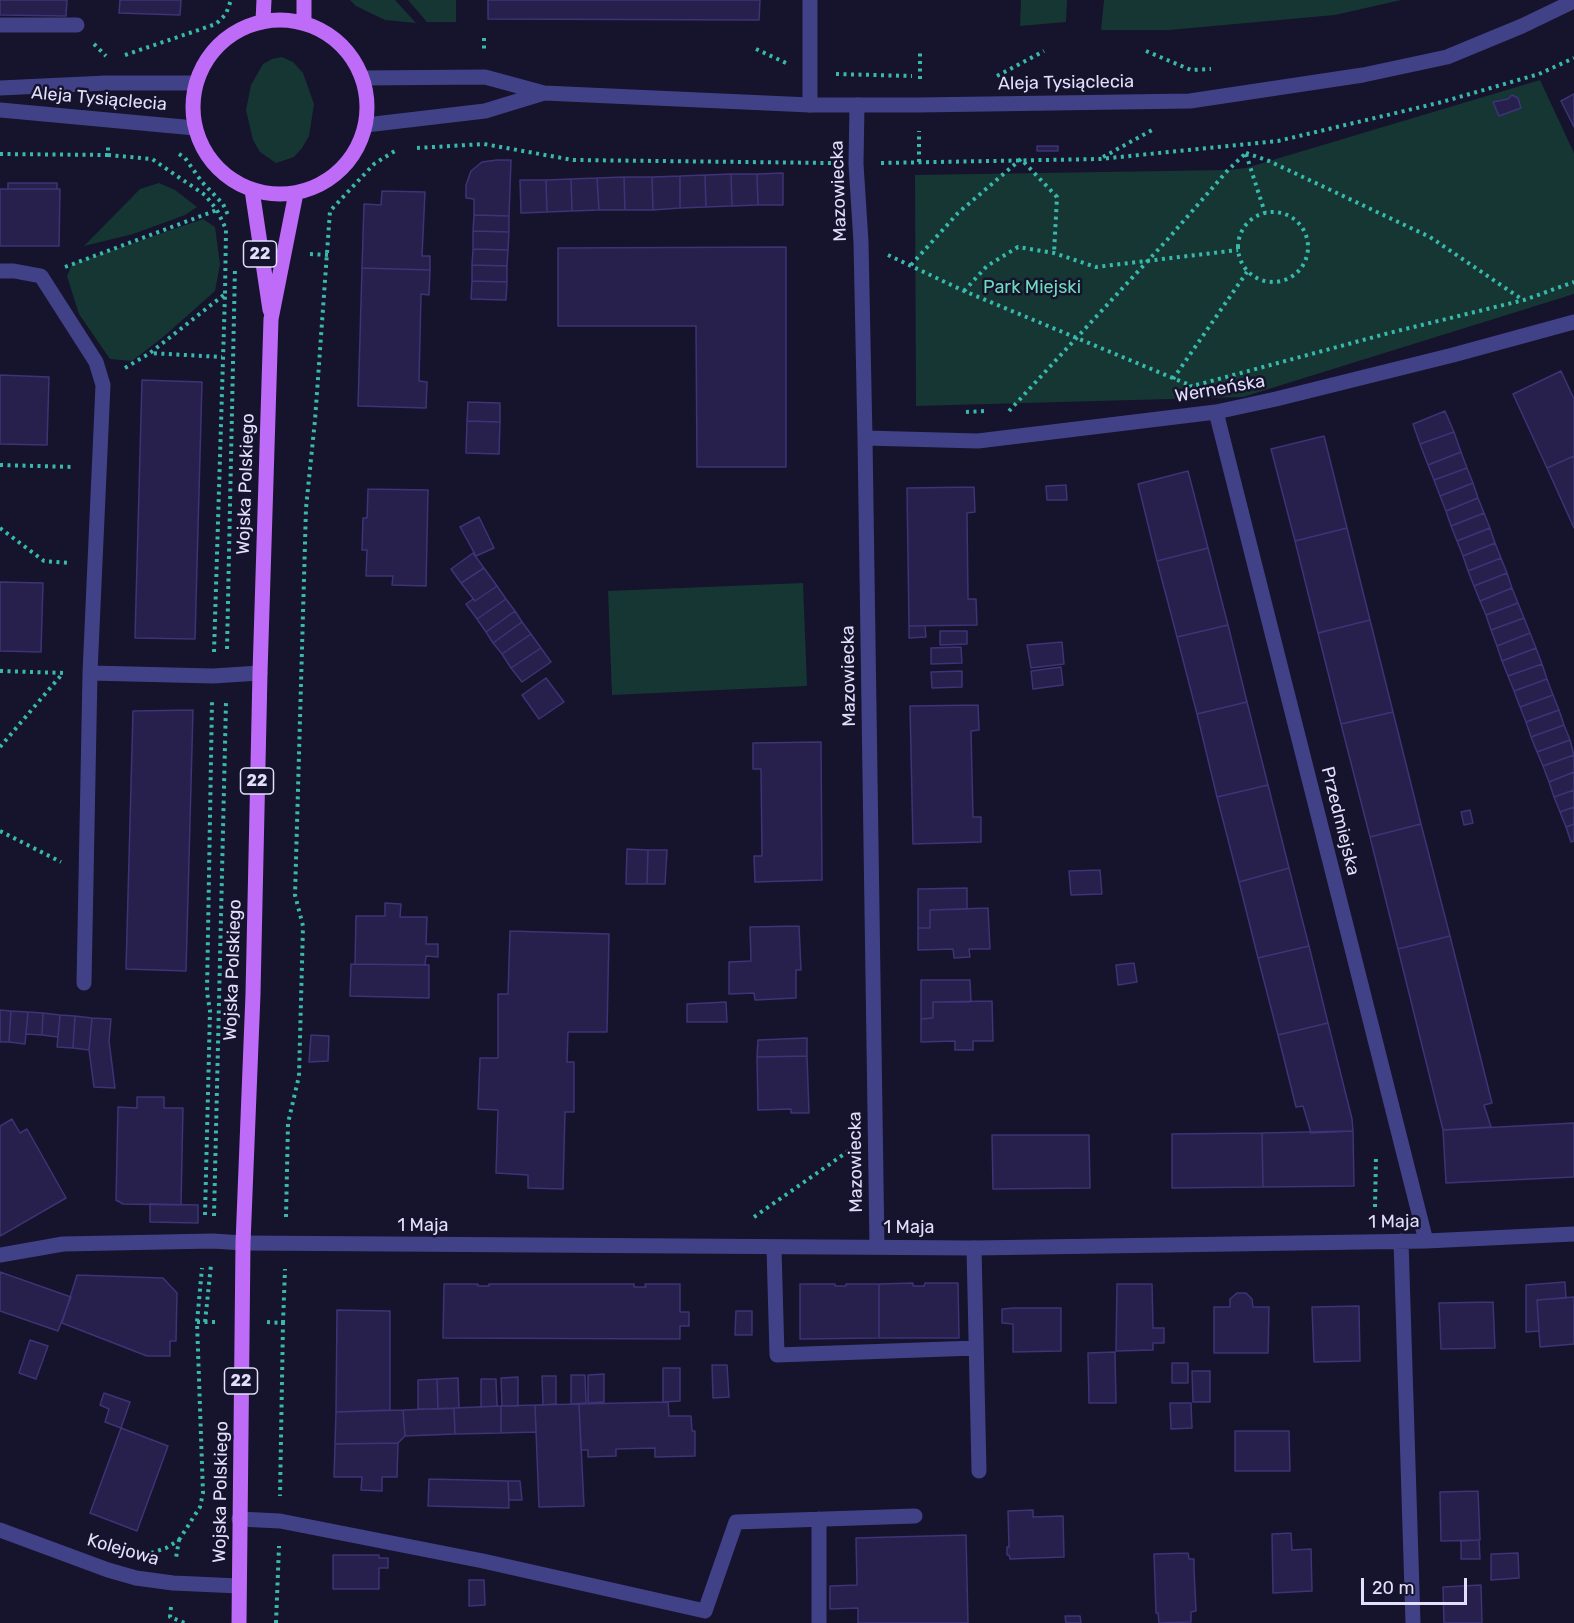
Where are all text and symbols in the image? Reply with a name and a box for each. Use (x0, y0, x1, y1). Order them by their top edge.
street label: Aleja Tysiąclecia (998, 71, 1134, 95)
street label: Aleja Tysiąclecia (30, 82, 168, 116)
street label: Mazowiecka (826, 140, 852, 242)
road number: 22 (244, 241, 276, 267)
park label: Park Miejski (983, 277, 1081, 299)
street label: Werneńska (1173, 370, 1267, 408)
street label: Wojska Polskiego (233, 413, 259, 555)
street label: Mazowiecka (837, 625, 861, 727)
street label: Przedmiejska (1316, 764, 1364, 878)
road number: 22 (240, 768, 274, 794)
street label: Wojska Polskiego (220, 899, 246, 1041)
street label: Mazowiecka (844, 1111, 868, 1213)
street label: 1 Maja (1368, 1211, 1420, 1233)
street label: 1 Maja (397, 1215, 449, 1237)
street label: 1 Maja (883, 1217, 935, 1239)
road number: 22 (224, 1368, 258, 1394)
street label: Wojska Polskiego (209, 1421, 233, 1563)
street label: Kolejowa (85, 1529, 161, 1571)
scale bar (1364, 1566, 1470, 1604)
text: 20 m (1372, 1577, 1414, 1599)

